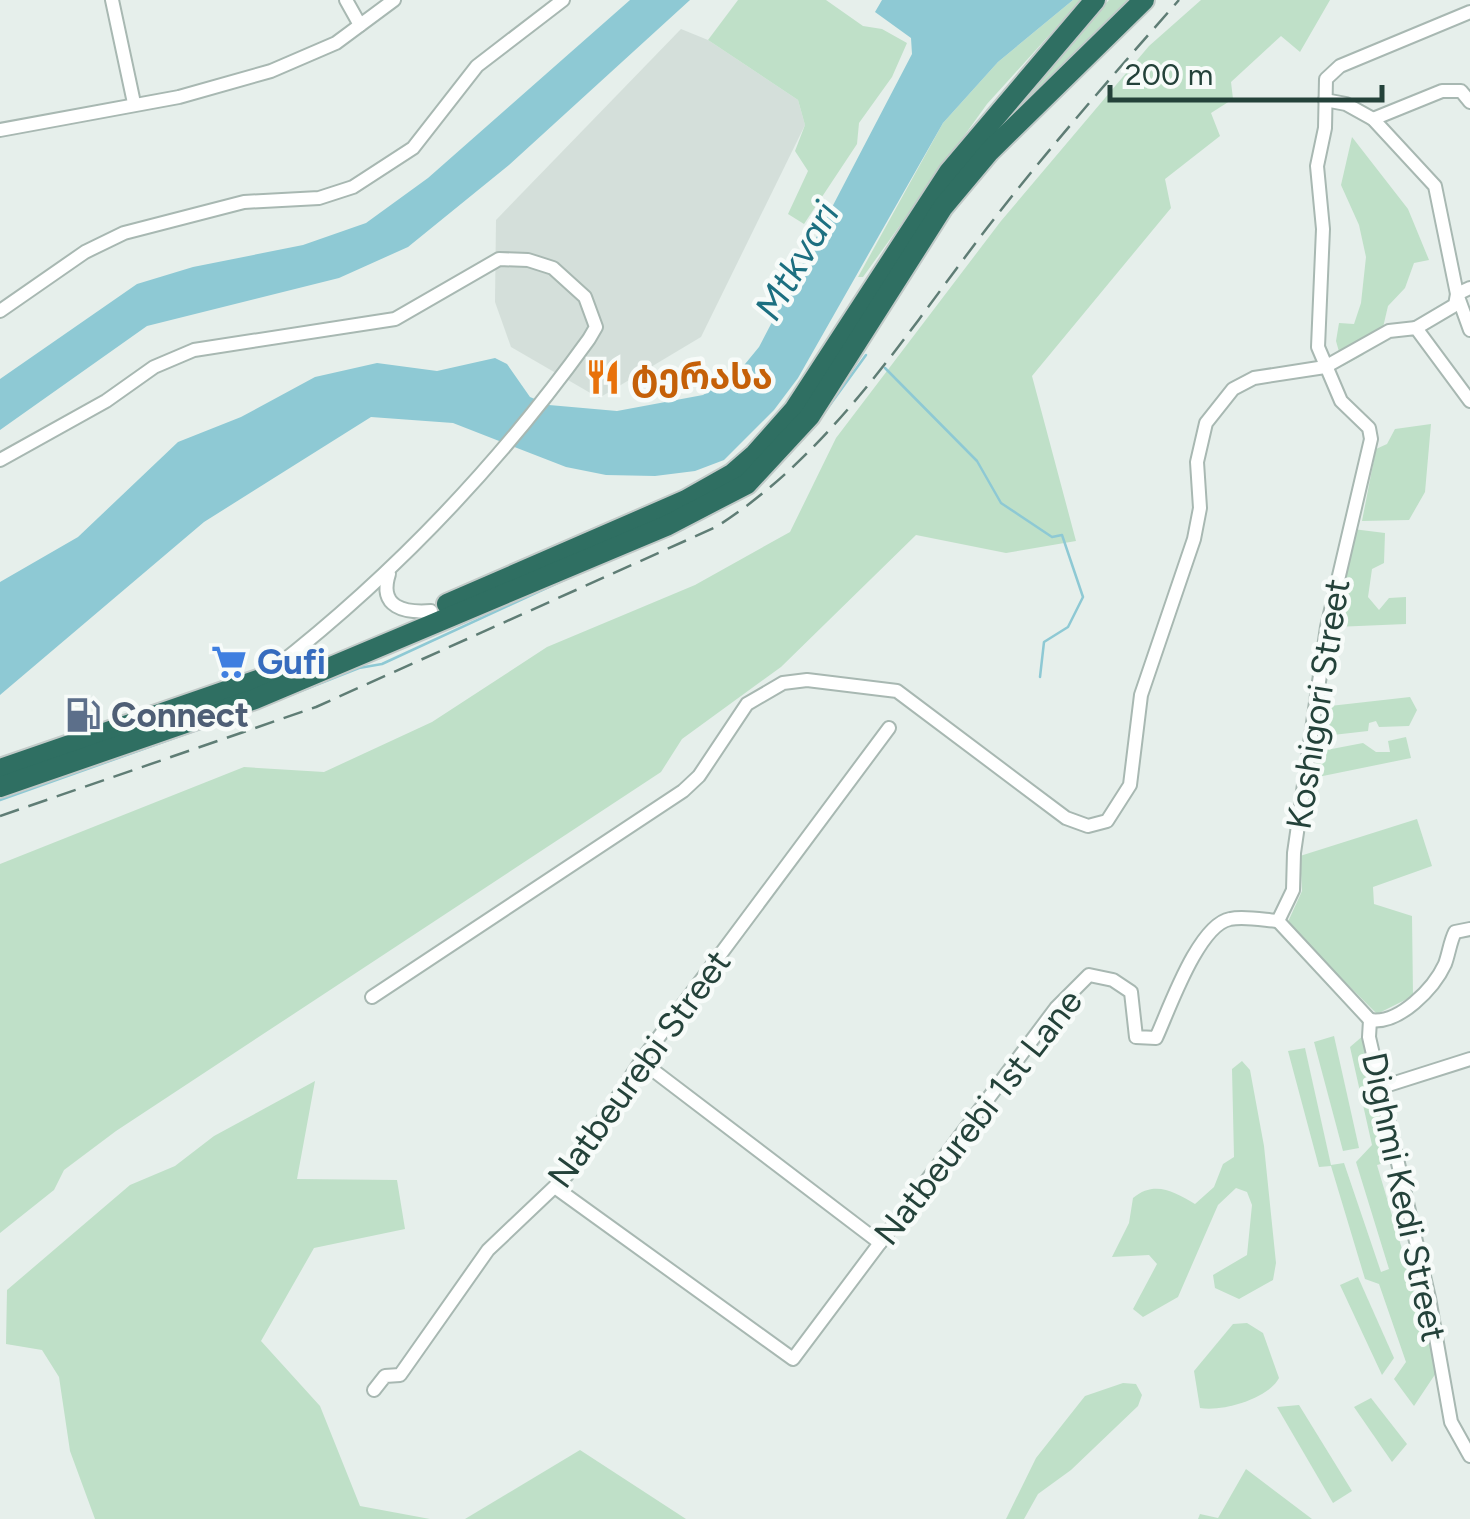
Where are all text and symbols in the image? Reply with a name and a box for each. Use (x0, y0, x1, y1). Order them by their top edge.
scale bar (1110, 40, 1382, 102)
text: 200 m (1125, 56, 1213, 93)
water label: Mtkvari (745, 194, 849, 328)
place label: ტერასა (631, 356, 773, 398)
restaurant icon: ტერასა (584, 358, 622, 396)
street label: Koshigori Street (1277, 576, 1359, 832)
place label: Gufi (257, 641, 326, 683)
supermarket icon: Gufi (210, 643, 248, 681)
place label: Connect (111, 694, 249, 736)
fuel station icon: Connect (64, 696, 102, 734)
street label: Natbeurebi Street (539, 942, 739, 1196)
street label: Natbeurebi 1st Lane (865, 981, 1091, 1253)
street label: Dighmi Kedi Street (1353, 1049, 1455, 1345)

